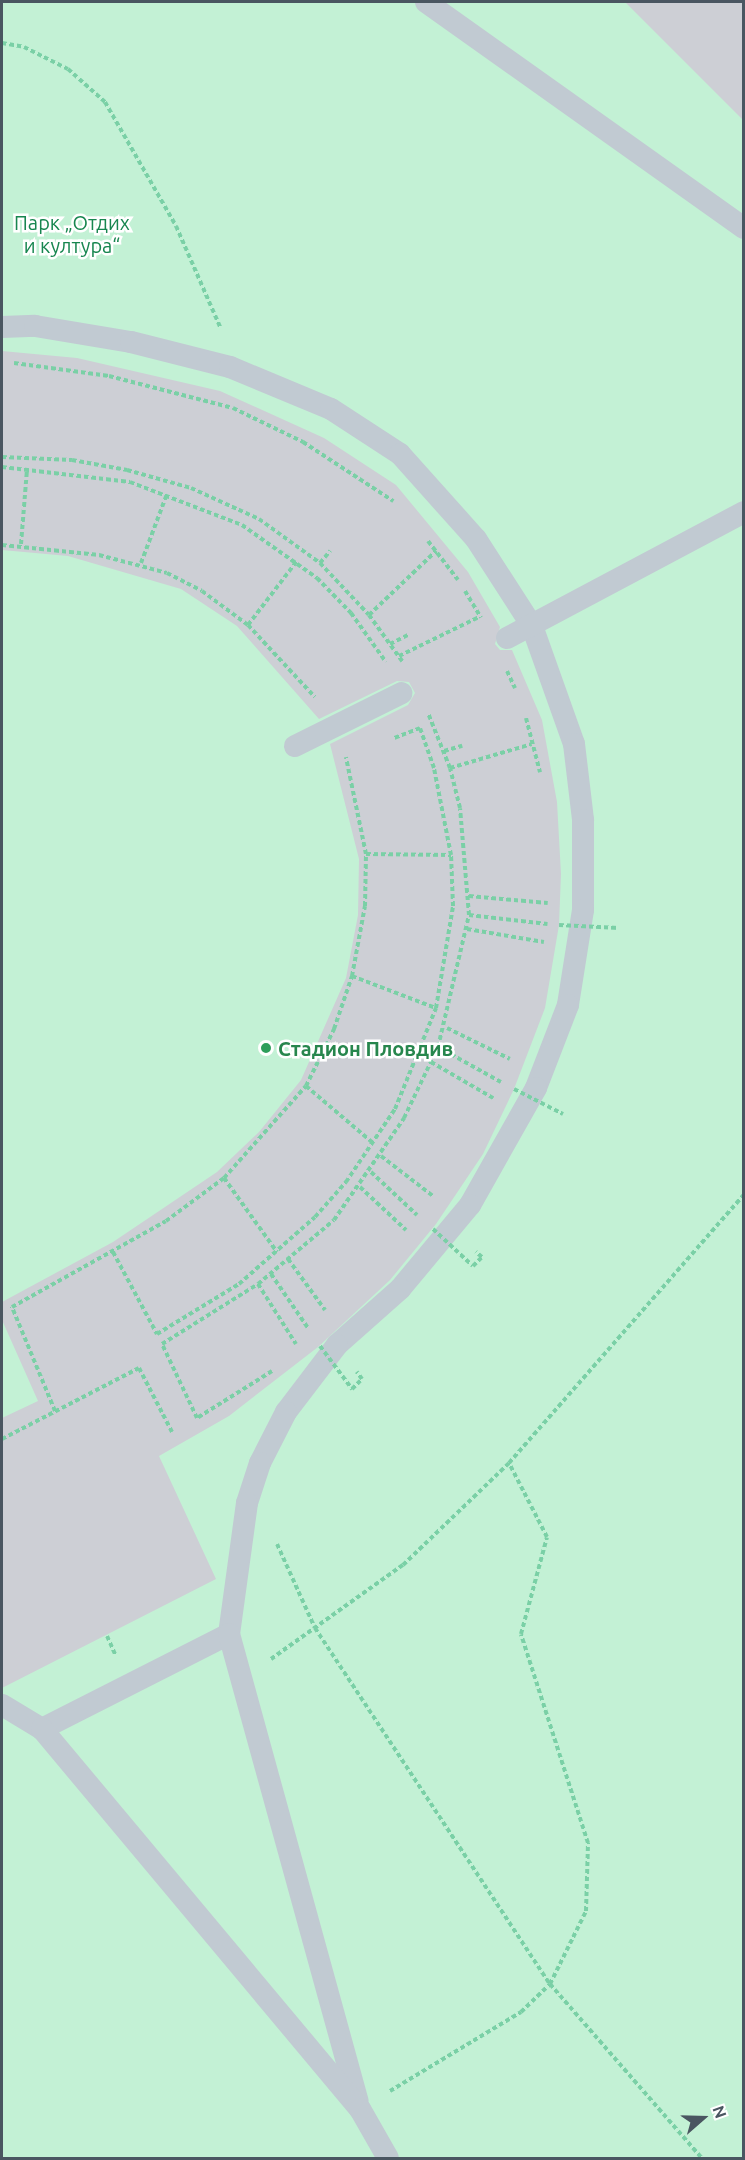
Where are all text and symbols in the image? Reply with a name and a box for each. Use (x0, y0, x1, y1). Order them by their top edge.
park label: Парк „Отдих и култура“ (14, 210, 130, 257)
place label: Стадион Пловдив (278, 1036, 453, 1060)
marker: Стадион Пловдив (259, 1041, 273, 1055)
north arrow (673, 2088, 733, 2148)
text: N (709, 2103, 730, 2121)

